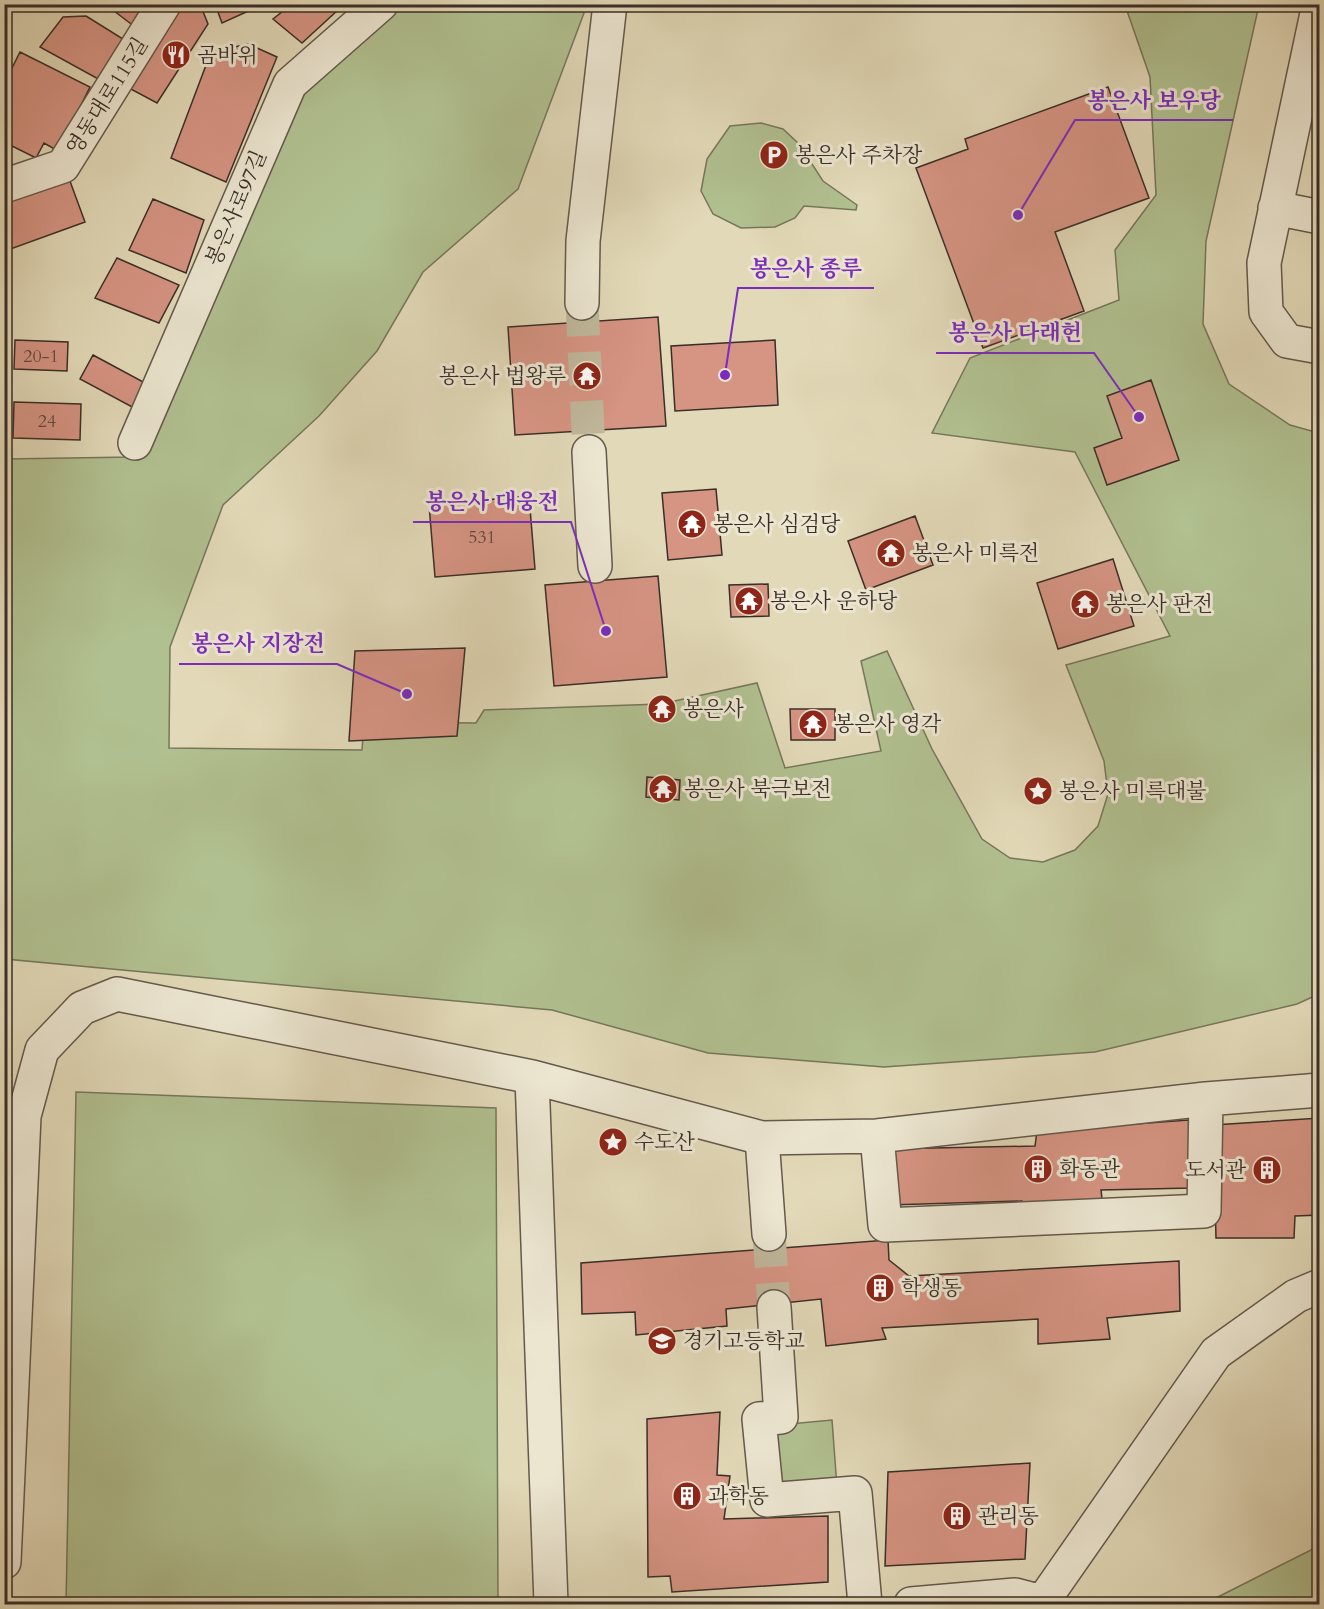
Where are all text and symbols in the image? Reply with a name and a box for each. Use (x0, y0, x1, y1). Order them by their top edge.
street label: 영동대로115길 (60, 32, 155, 161)
restaurant icon: 곰바위 (160, 39, 192, 71)
place label: 곰바위 (197, 41, 258, 70)
callout: 봉은사 보우당 (1075, 80, 1233, 120)
text: 봉은사 보우당 (1087, 86, 1221, 116)
parking icon: 봉은사 주차장 (758, 139, 790, 171)
place label: 봉은사 주차장 (795, 141, 923, 170)
street label: 봉은사로97길 (199, 146, 274, 270)
callout: 봉은사 종루 (738, 248, 874, 288)
text: 봉은사 종루 (750, 254, 862, 284)
callout: 봉은사 다래헌 (936, 313, 1094, 353)
text: 봉은사 다래헌 (948, 318, 1082, 348)
house number: 20-1 (23, 344, 59, 369)
temple icon: 봉은사 법왕루 (571, 360, 603, 392)
place label: 봉은사 법왕루 (439, 362, 566, 391)
house number: 24 (38, 409, 56, 434)
callout: 봉은사 대웅전 (413, 482, 571, 522)
text: 봉은사 대웅전 (425, 487, 559, 517)
temple icon: 봉은사 심검당 (676, 508, 708, 540)
place label: 봉은사 심검당 (713, 510, 841, 539)
house number: 531 (468, 525, 496, 550)
temple icon: 봉은사 미륵전 (875, 537, 907, 569)
place label: 봉은사 미륵전 (912, 539, 1039, 568)
temple icon: 봉은사 운하당 (733, 585, 765, 617)
place label: 봉은사 운하당 (770, 587, 898, 616)
temple icon: 봉은사 판전 (1069, 588, 1101, 620)
place label: 봉은사 판전 (1106, 590, 1213, 619)
callout: 봉은사 지장전 (179, 624, 337, 664)
text: 봉은사 지장전 (191, 629, 325, 659)
temple icon: 봉은사 (646, 693, 678, 725)
place label: 봉은사 (683, 695, 745, 724)
temple icon: 봉은사 영각 (797, 708, 829, 740)
place label: 봉은사 영각 (834, 710, 942, 739)
temple icon: 봉은사 북극보전 (647, 773, 679, 805)
place label: 봉은사 북극보전 (684, 775, 832, 804)
place icon: 봉은사 미륵대불 (1022, 775, 1054, 807)
place label: 봉은사 미륵대불 (1059, 777, 1207, 806)
place icon: 수도산 (597, 1126, 629, 1158)
place label: 수도산 (634, 1128, 696, 1157)
building icon: 화동관 (1022, 1153, 1054, 1185)
building icon: 도서관 (1251, 1154, 1283, 1186)
place label: 화동관 (1059, 1155, 1121, 1184)
place label: 도서관 (1185, 1156, 1247, 1185)
building icon: 학생동 (864, 1272, 896, 1304)
place label: 학생동 (901, 1274, 962, 1303)
school or university icon: 경기고등학교 (646, 1325, 678, 1357)
place label: 경기고등학교 (683, 1327, 805, 1356)
building icon: 과학동 (671, 1480, 703, 1512)
place label: 과학동 (708, 1482, 769, 1511)
building icon: 관리동 (941, 1500, 973, 1532)
place label: 관리동 (978, 1502, 1039, 1531)

